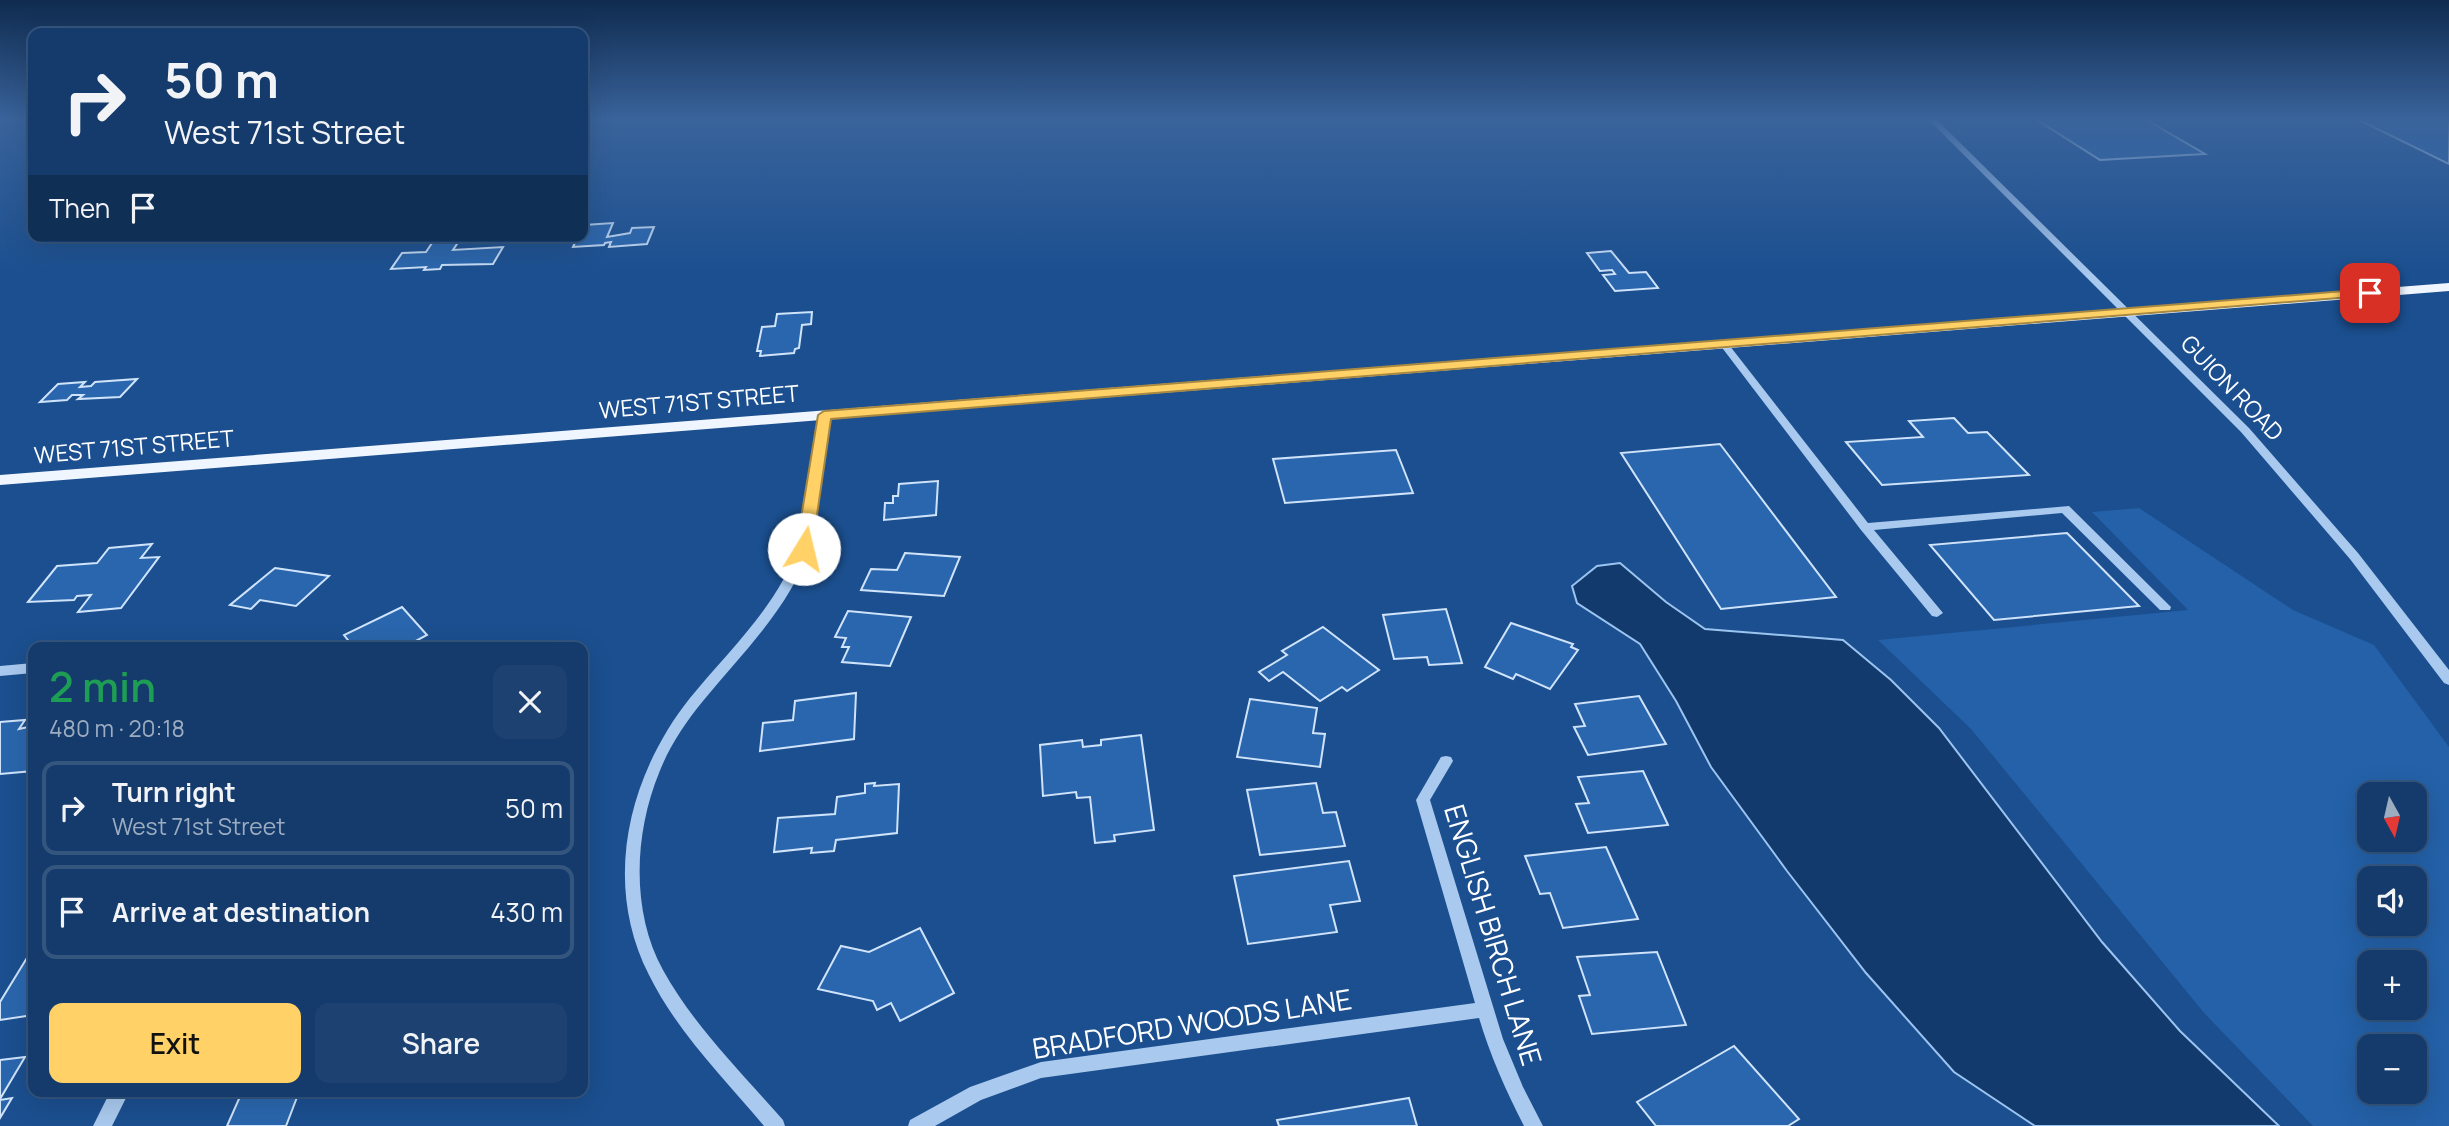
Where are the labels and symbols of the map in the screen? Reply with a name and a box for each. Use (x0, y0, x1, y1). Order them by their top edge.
pin (2340, 263, 2400, 323)
street label: GUION ROAD (2174, 327, 2291, 447)
street label: WEST 71ST STREET (598, 376, 800, 426)
street label: WEST 71ST STREET (33, 421, 235, 471)
position arrow (767, 512, 841, 586)
north arrow (2357, 782, 2427, 852)
street label: ENGLISH BIRCH LANE (1436, 800, 1552, 1070)
street label: BRADFORD WOODS LANE (1029, 979, 1354, 1067)

